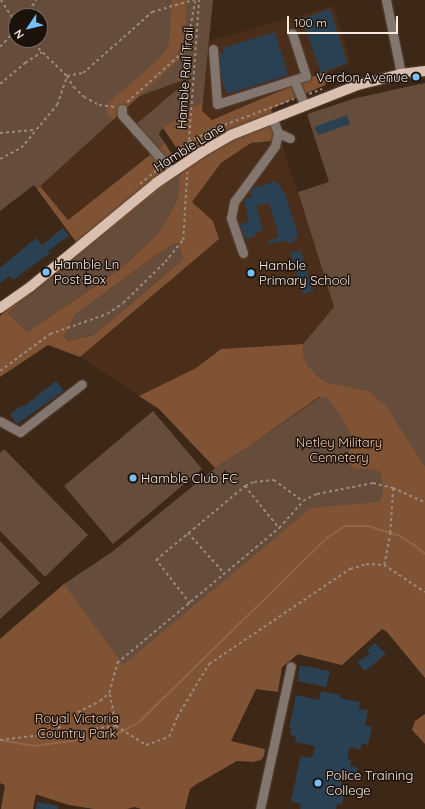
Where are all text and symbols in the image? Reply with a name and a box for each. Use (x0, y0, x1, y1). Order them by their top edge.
north arrow (8, 8, 48, 48)
scale bar (289, 8, 400, 34)
text: 100 m (294, 15, 327, 30)
street label: Hamble Rail Trail (174, 26, 196, 130)
text: N (11, 27, 27, 42)
place label: Verdon Avenue (316, 69, 408, 85)
marker: Verdon Avenue (411, 72, 421, 82)
street label: Hamble Lane (151, 119, 227, 175)
place label: Hamble Ln Post Box (54, 257, 119, 288)
place label: Hamble Primary School (259, 258, 350, 289)
marker: Hamble Ln Post Box (41, 267, 51, 277)
marker: Hamble Primary School (246, 268, 256, 278)
park label: Netley Military Cemetery (296, 435, 382, 466)
place label: Hamble Club FC (141, 470, 238, 486)
marker: Hamble Club FC (128, 473, 138, 483)
park label: Royal Victoria Country Park (35, 711, 119, 742)
place label: Police Training College (326, 768, 413, 799)
marker: Police Training College (313, 778, 323, 788)

